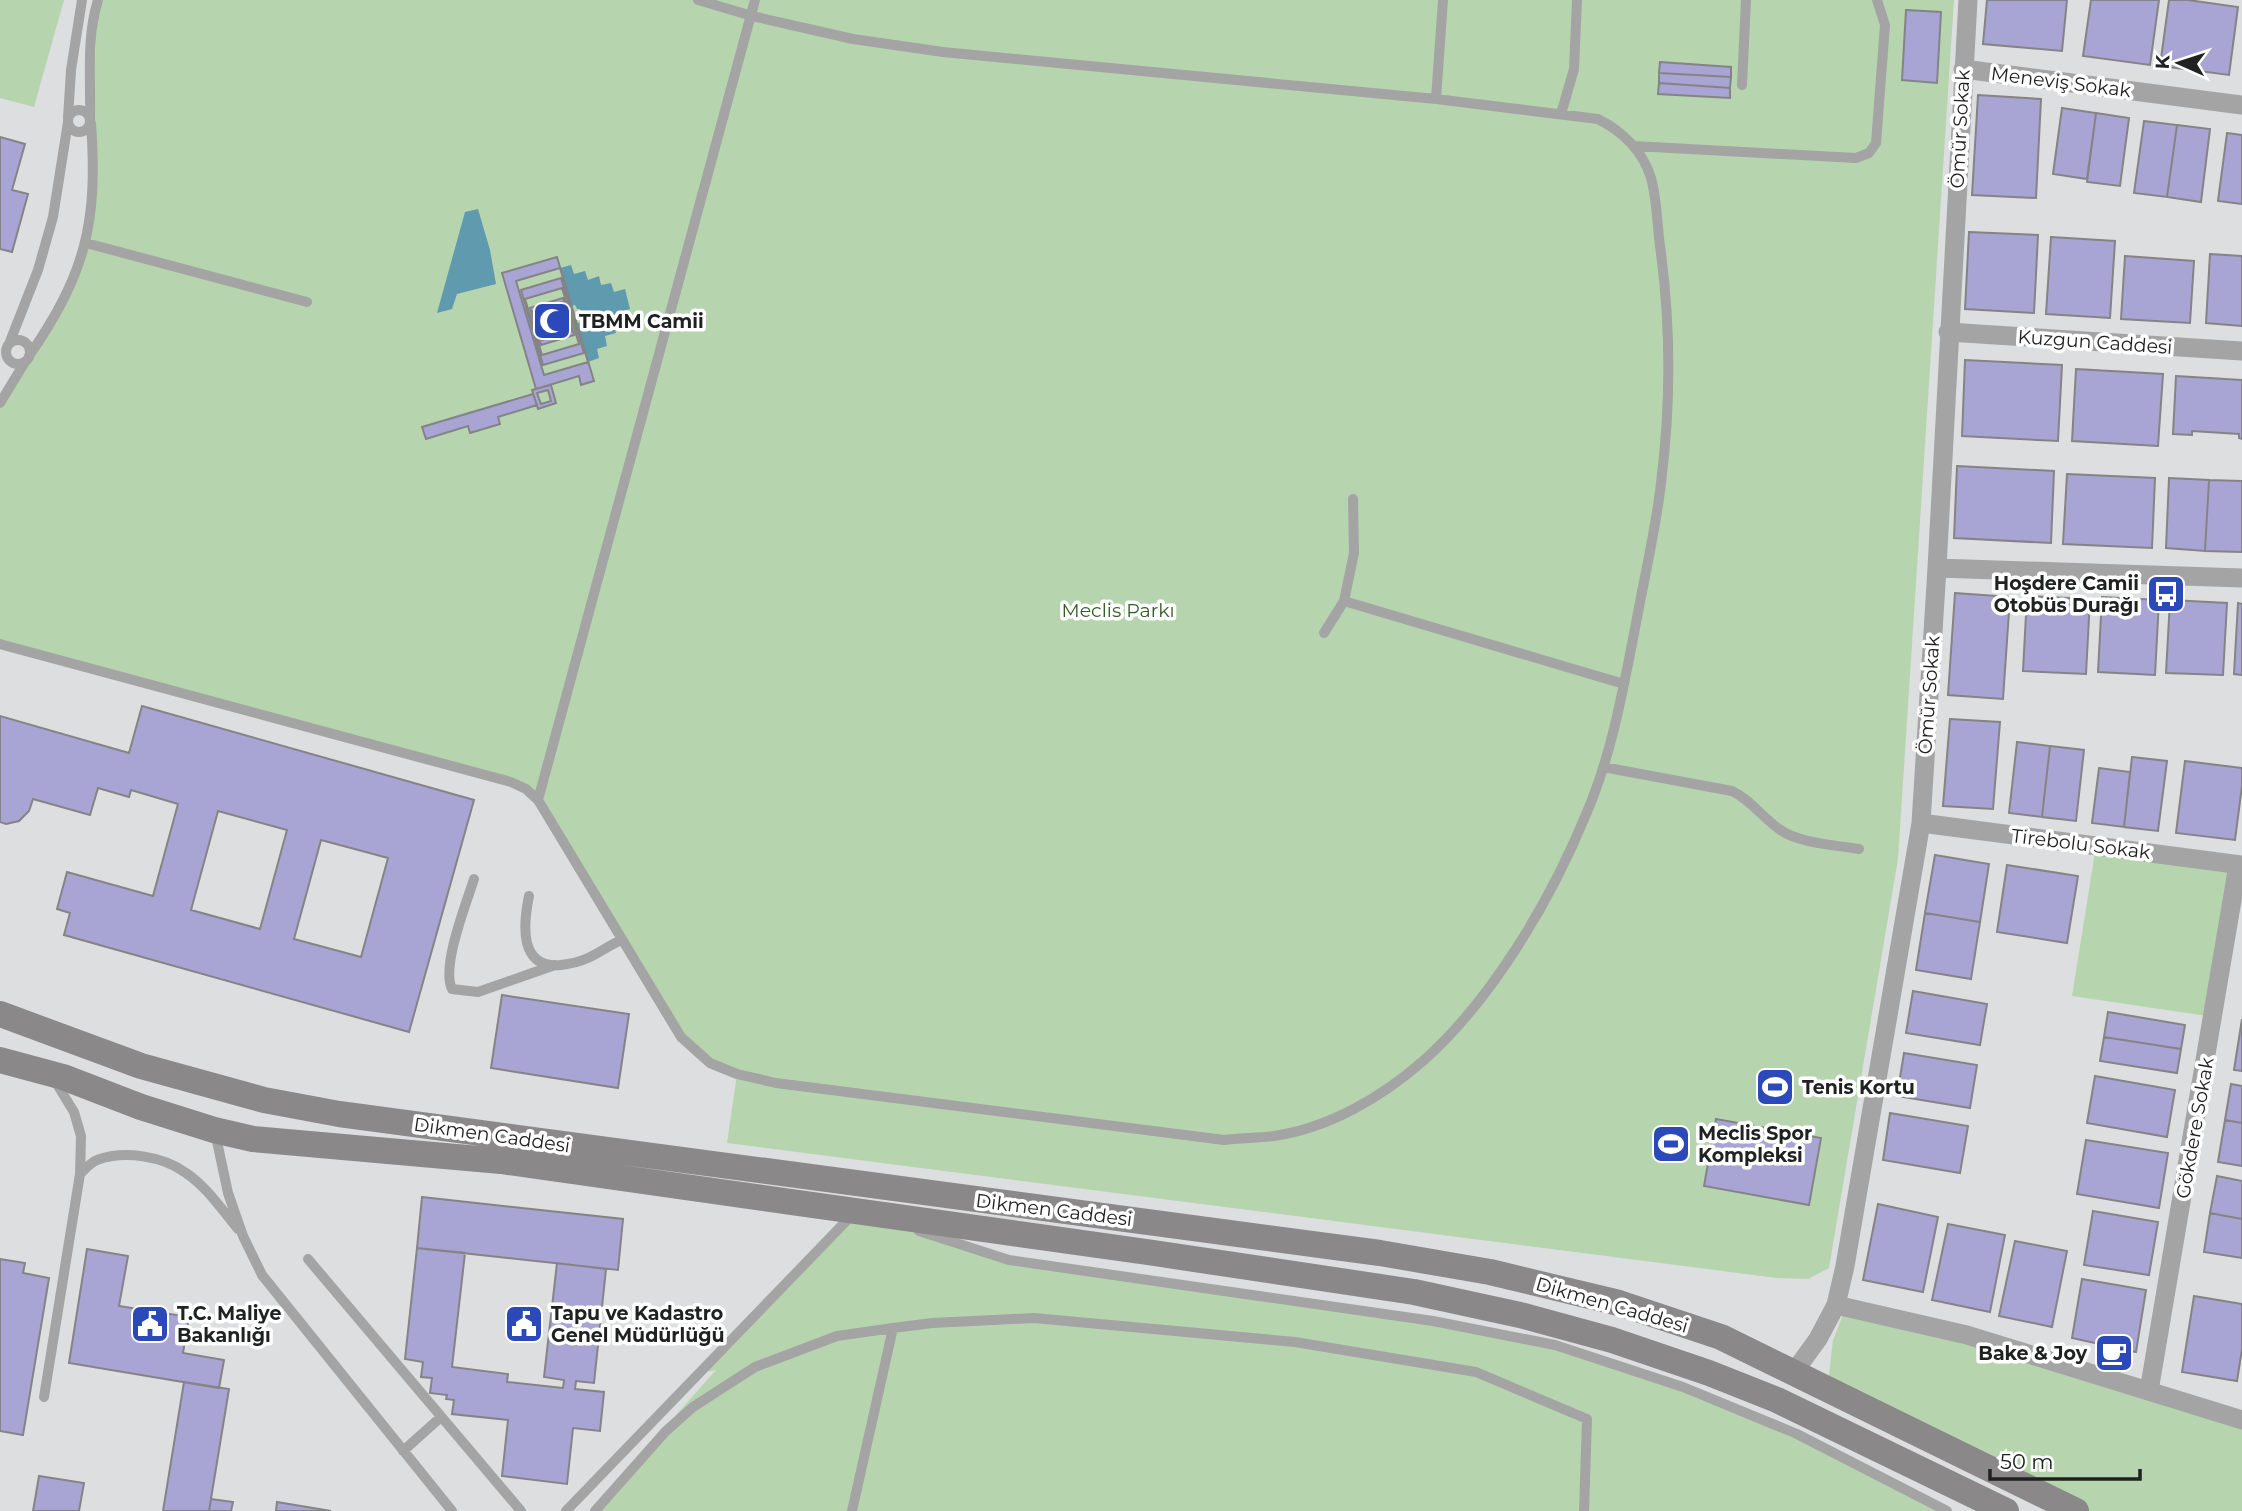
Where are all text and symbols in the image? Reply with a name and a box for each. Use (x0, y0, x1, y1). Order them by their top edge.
north arrow (2144, 28, 2214, 98)
text: K (2151, 54, 2174, 70)
street label: Meneviş Sokak (1990, 62, 2133, 102)
street label: Ömür Sokak (1945, 68, 1975, 189)
mosque icon: TBMM Camii (531, 300, 573, 342)
place label: TBMM Camii (579, 310, 704, 333)
street label: Kuzgun Caddesi (2017, 325, 2173, 359)
place label: Hoşdere Camii Otobüs Durağı (1994, 572, 2139, 617)
bus stop icon: Hoşdere Camii Otobüs Durağı (2145, 573, 2187, 615)
park label: Meclis Parkı (1061, 599, 1175, 622)
street label: Ömür Sokak (1913, 634, 1945, 755)
street label: Tirebolu Sokak (2010, 824, 2152, 864)
street label: Gökdere Sokak (2171, 1055, 2219, 1200)
sports icon: Tenis Kortu (1754, 1066, 1796, 1108)
place label: Tenis Kortu (1802, 1076, 1915, 1099)
street label: Dikmen Caddesi (412, 1113, 572, 1157)
place label: Meclis Spor Kompleksi (1698, 1122, 1812, 1167)
sports icon: Meclis Spor Kompleksi (1650, 1123, 1692, 1165)
street label: Dikmen Caddesi (974, 1189, 1134, 1231)
street label: Dikmen Caddesi (1533, 1272, 1691, 1338)
place label: T.C. Maliye Bakanlığı (177, 1302, 281, 1347)
place label: Tapu ve Kadastro Genel Müdürlüğü (551, 1302, 725, 1347)
public building icon: T.C. Maliye Bakanlığı (129, 1303, 171, 1345)
public building icon: Tapu ve Kadastro Genel Müdürlüğü (503, 1303, 545, 1345)
cafe icon: Bake & Joy (2093, 1332, 2135, 1374)
place label: Bake & Joy (1978, 1342, 2088, 1365)
scale bar (1990, 1438, 2140, 1482)
text: 50 m (2000, 1449, 2054, 1474)

